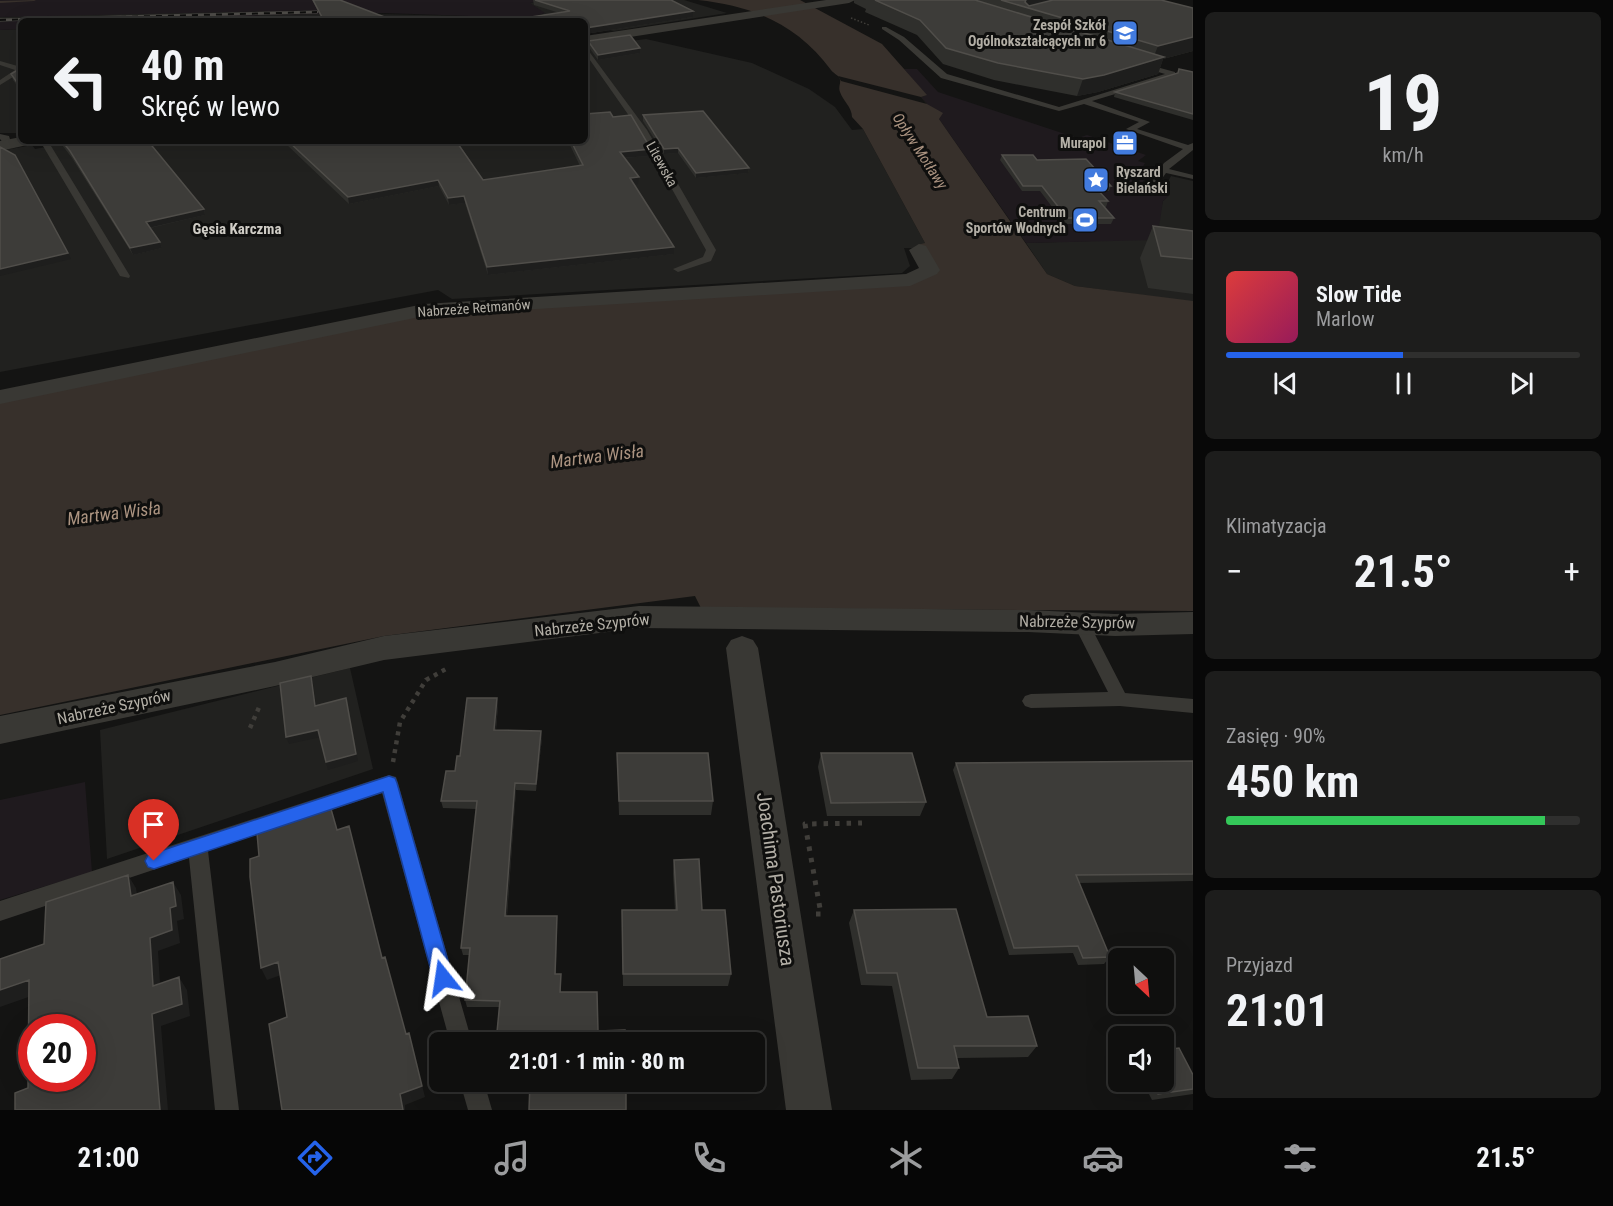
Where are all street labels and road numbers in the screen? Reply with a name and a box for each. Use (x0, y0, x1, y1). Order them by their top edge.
street label: Litewska (643, 139, 681, 189)
street label: Nabrzeże Retmanów (417, 296, 531, 320)
street label: Nabrzeże Szyprów (533, 609, 651, 641)
street label: Nabrzeże Szyprów (1019, 611, 1135, 633)
street label: Nabrzeże Szyprów (55, 686, 173, 728)
street label: Joachima Pastoriusza (752, 791, 800, 967)

